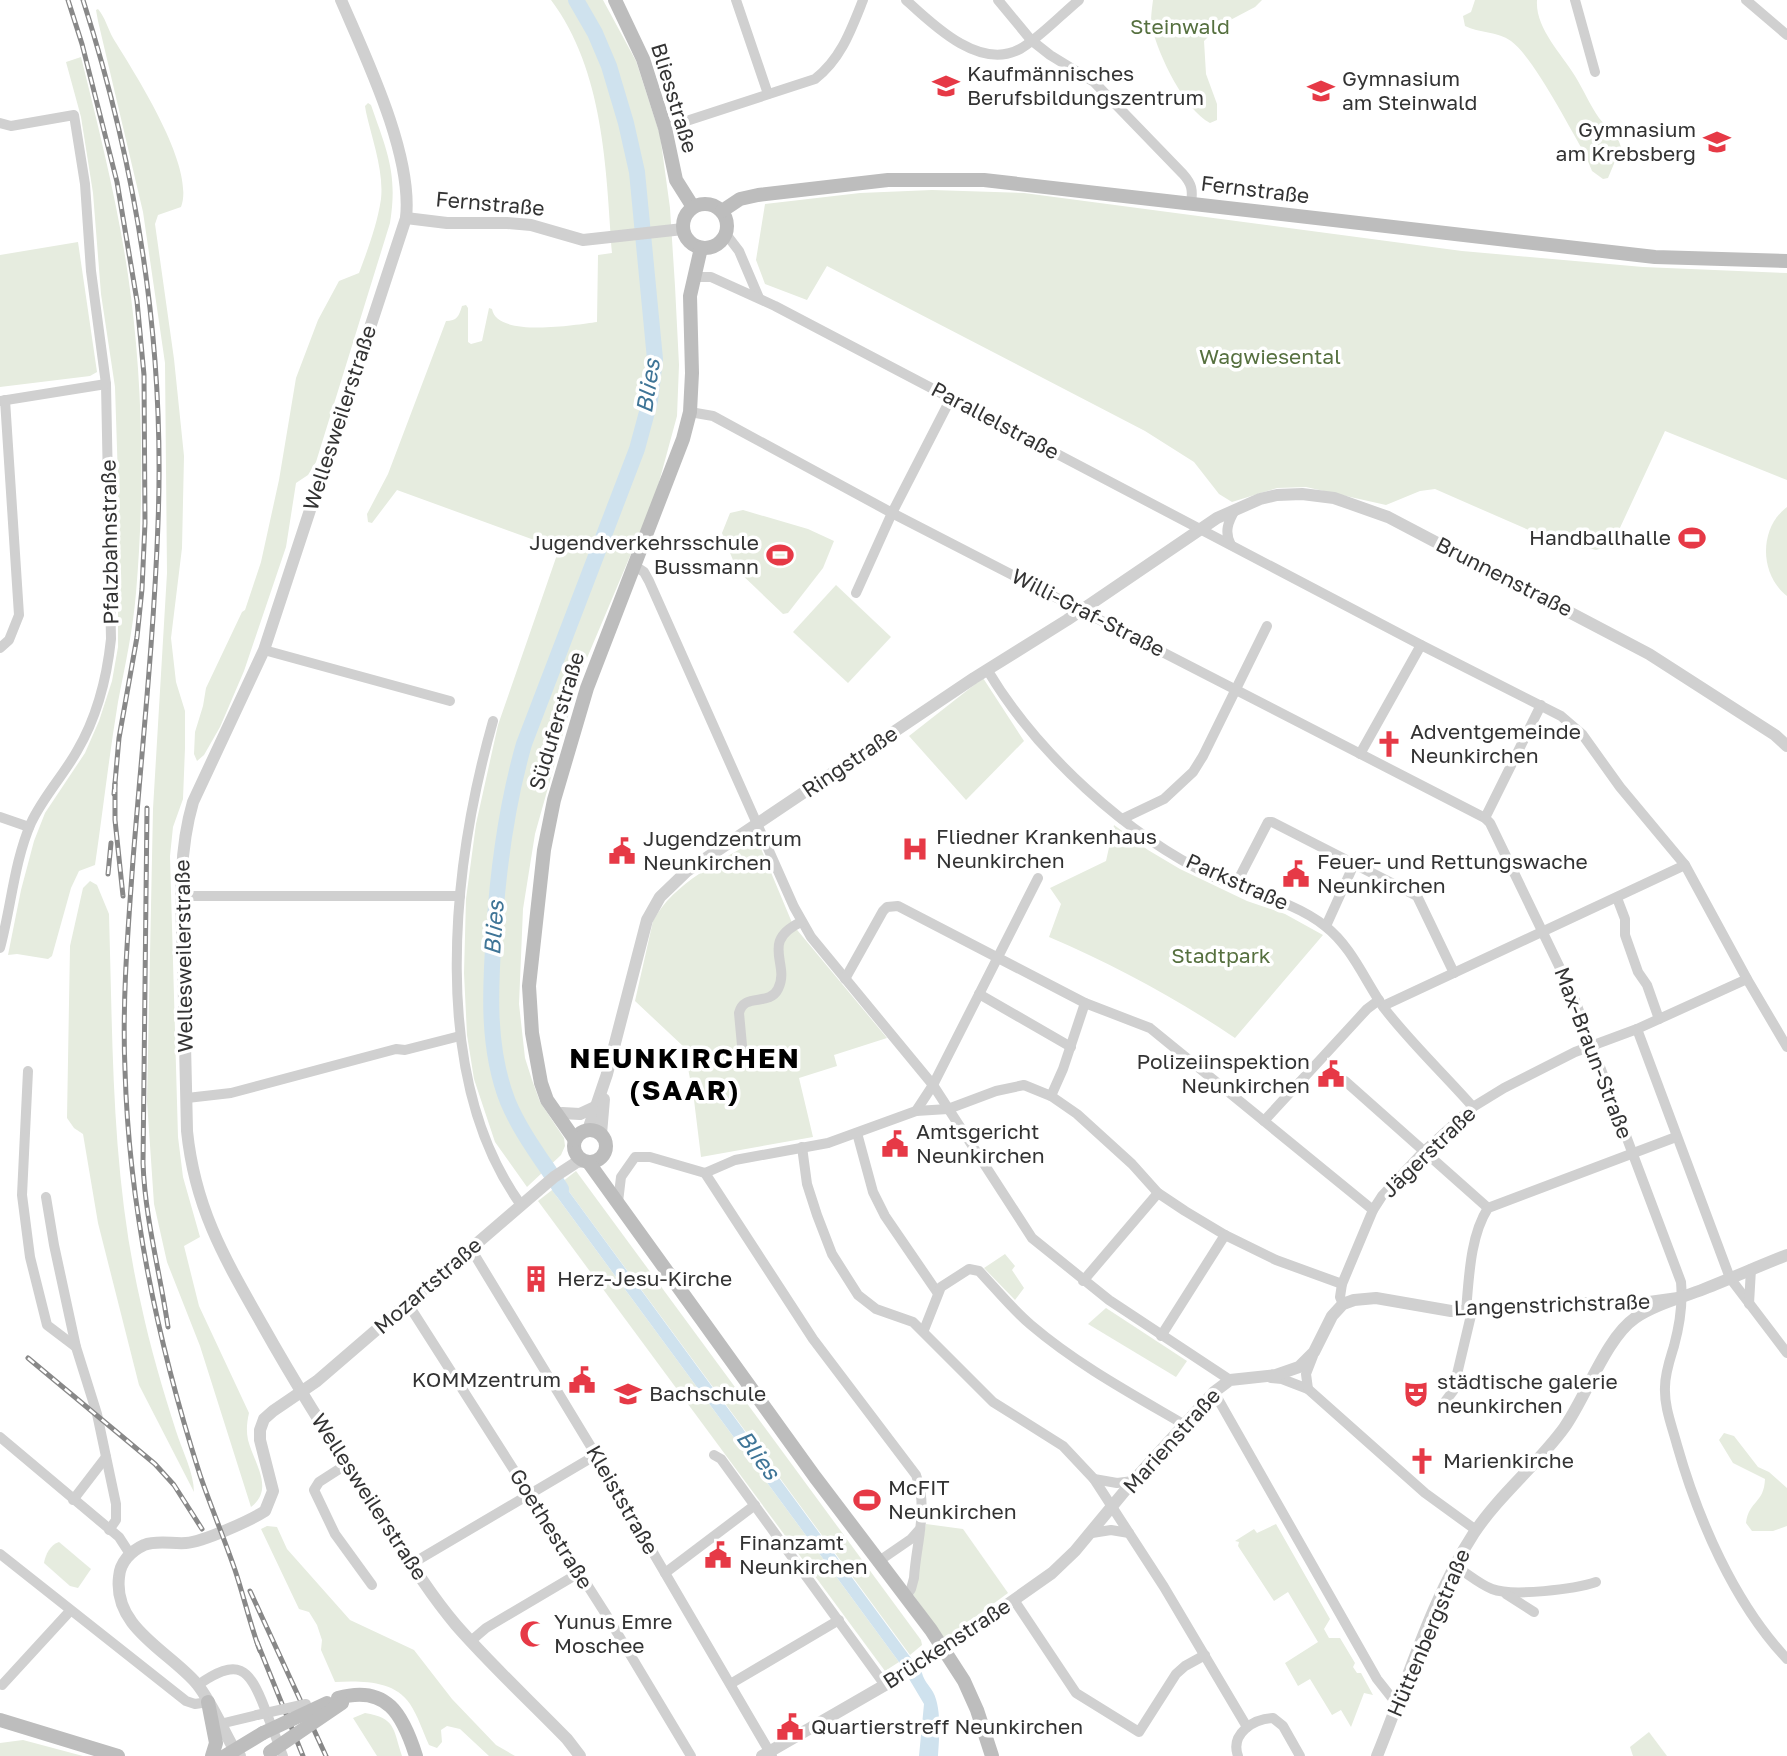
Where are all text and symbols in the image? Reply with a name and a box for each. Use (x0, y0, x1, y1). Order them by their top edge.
park label: Steinwald (1130, 13, 1230, 39)
street label: Bliesstraße (646, 40, 704, 156)
place label: Kaufmännisches Berufsbildungszentrum (967, 60, 1204, 110)
place label: Gymnasium am Steinwald (1342, 65, 1478, 115)
school or university icon: Kaufmännisches Berufsbildungszentrum (931, 71, 961, 101)
school or university icon: Gymnasium am Steinwald (1306, 76, 1336, 106)
place label: Gymnasium am Krebsberg (1556, 116, 1696, 166)
school or university icon: Gymnasium am Krebsberg (1702, 127, 1732, 157)
street label: Fernstraße (1199, 169, 1311, 209)
street label: Fernstraße (435, 185, 546, 221)
street label: Wellesweilerstraße (297, 322, 381, 514)
park label: Wagwiesental (1199, 343, 1341, 369)
water label: Blies (629, 356, 665, 415)
street label: Parallelstraße (927, 376, 1064, 465)
street label: Pfalzbahnstraße (95, 459, 123, 625)
sports icon: Handballhalle (1677, 523, 1707, 553)
place label: Handballhalle (1529, 524, 1671, 550)
place label: Jugendverkehrsschule Bussmann (529, 529, 759, 579)
street label: Brunnenstraße (1432, 531, 1577, 622)
sports icon: Jugendverkehrsschule Bussmann (765, 540, 795, 570)
street label: Willi-Graf-Straße (1007, 562, 1169, 662)
street label: Süduferstraße (523, 648, 589, 793)
place label: Adventgemeinde Neunkirchen (1410, 718, 1581, 768)
street label: Ringstraße (797, 720, 902, 803)
church icon: Adventgemeinde Neunkirchen (1374, 729, 1404, 759)
place label: Fliedner Krankenhaus Neunkirchen (936, 823, 1157, 873)
place label: Jugendzentrum Neunkirchen (643, 825, 802, 875)
hospital icon: Fliedner Krankenhaus Neunkirchen (900, 834, 930, 864)
public building icon: Jugendzentrum Neunkirchen (607, 836, 637, 866)
street label: Parkstraße (1182, 847, 1293, 915)
place label: Feuer- und Rettungswache Neunkirchen (1317, 848, 1588, 898)
street label: Wellesweilerstraße (168, 859, 198, 1053)
public building icon: Feuer- und Rettungswache Neunkirchen (1281, 859, 1311, 889)
water label: Blies (477, 899, 509, 956)
park label: Stadtpark (1171, 942, 1271, 968)
street label: Max-Braun-Straße (1549, 963, 1639, 1142)
district label: NEUNKIRCHEN (SAAR) (569, 1041, 801, 1106)
place label: Polizeiinspektion Neunkirchen (1136, 1048, 1310, 1098)
public building icon: Polizeiinspektion Neunkirchen (1316, 1059, 1346, 1089)
street label: Jägerstraße (1376, 1100, 1481, 1203)
place label: Amtsgericht Neunkirchen (916, 1118, 1045, 1168)
public building icon: Amtsgericht Neunkirchen (880, 1129, 910, 1159)
street label: Mozartstraße (368, 1231, 486, 1339)
building icon: Herz-Jesu-Kirche (521, 1264, 551, 1294)
place label: Herz-Jesu-Kirche (557, 1265, 732, 1291)
street label: Langenstrichstraße (1453, 1288, 1651, 1320)
public building icon: KOMMzentrum (567, 1365, 597, 1395)
place label: KOMMzentrum (412, 1366, 561, 1392)
place label: städtische galerie neunkirchen (1437, 1368, 1618, 1418)
school or university icon: Bachschule (613, 1379, 643, 1409)
theatre icon: städtische galerie neunkirchen (1401, 1379, 1431, 1409)
place label: Bachschule (649, 1380, 766, 1406)
street label: Marienstraße (1117, 1382, 1225, 1498)
street label: Wellesweilerstraße (306, 1408, 433, 1585)
water label: Blies (731, 1424, 787, 1485)
street label: Kleiststraße (581, 1440, 665, 1559)
church icon: Marienkirche (1407, 1446, 1437, 1476)
place label: Marienkirche (1443, 1447, 1574, 1473)
street label: Goethestraße (505, 1464, 599, 1593)
place label: McFIT Neunkirchen (888, 1474, 1017, 1524)
sports icon: McFIT Neunkirchen (852, 1485, 882, 1515)
place label: Finanzamt Neunkirchen (739, 1529, 868, 1579)
public building icon: Finanzamt Neunkirchen (703, 1540, 733, 1570)
street label: Hüttenbergstraße (1381, 1545, 1475, 1721)
street label: Brückenstraße (878, 1592, 1015, 1694)
place label: Yunus Emre Moschee (554, 1608, 672, 1658)
mosque icon: Yunus Emre Moschee (518, 1619, 548, 1649)
public building icon: Quartierstreff Neunkirchen (775, 1712, 805, 1742)
place label: Quartierstreff Neunkirchen (811, 1713, 1083, 1739)

